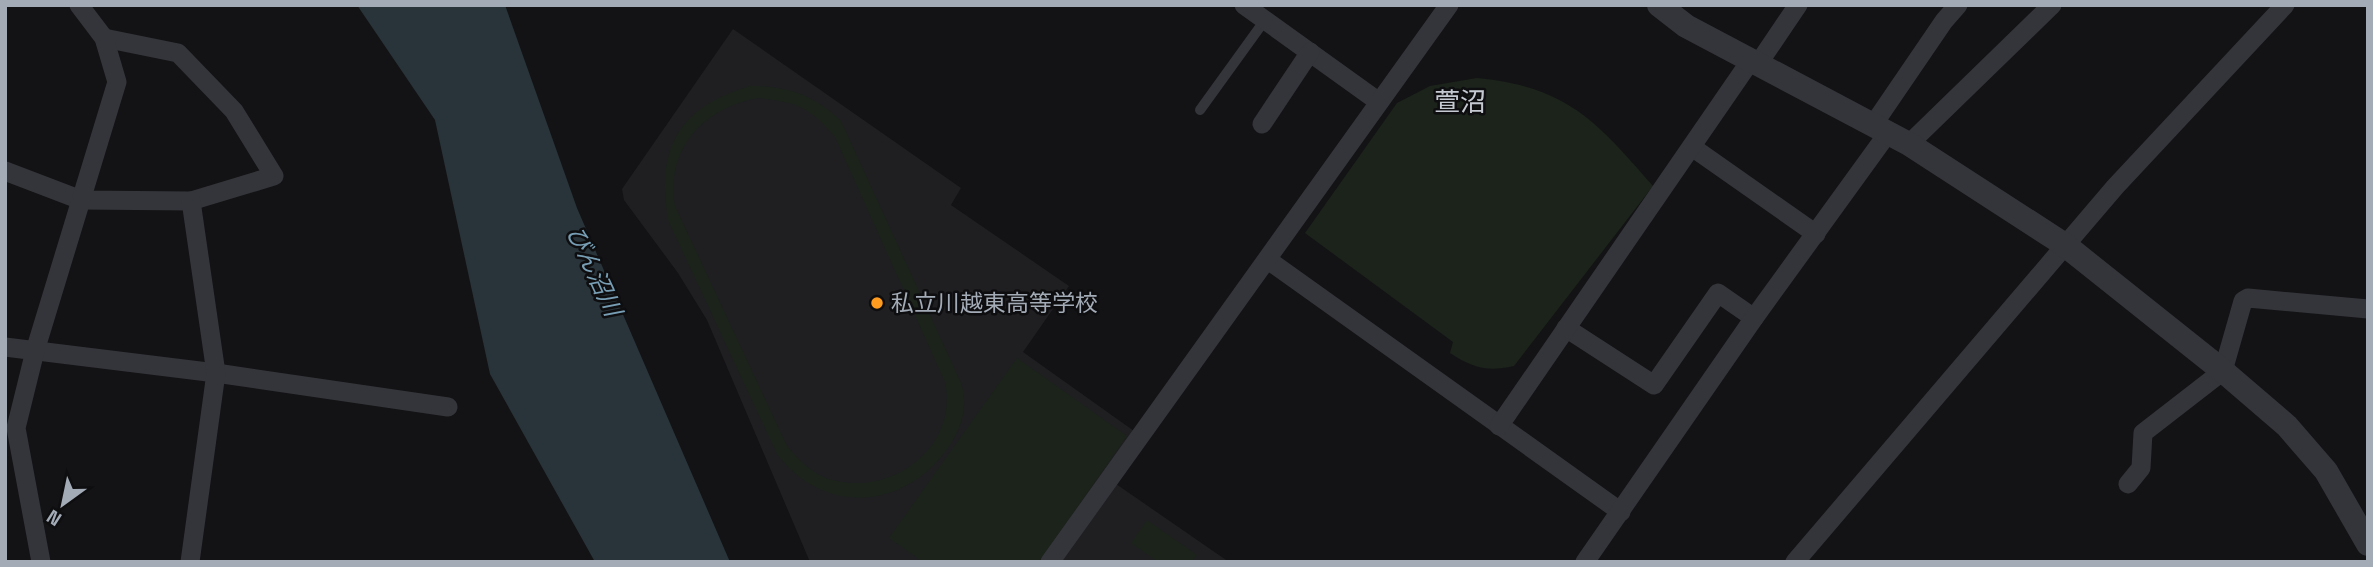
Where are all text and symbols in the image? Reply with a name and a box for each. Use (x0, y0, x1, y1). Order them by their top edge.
district label: 萱沼 (1434, 85, 1486, 119)
water label: びん沼川 (560, 221, 630, 324)
place label: 私立川越東高等学校 (891, 288, 1098, 318)
marker: 私立川越東高等学校 (869, 295, 885, 311)
north arrow (28, 469, 98, 539)
text: N (42, 504, 66, 532)

